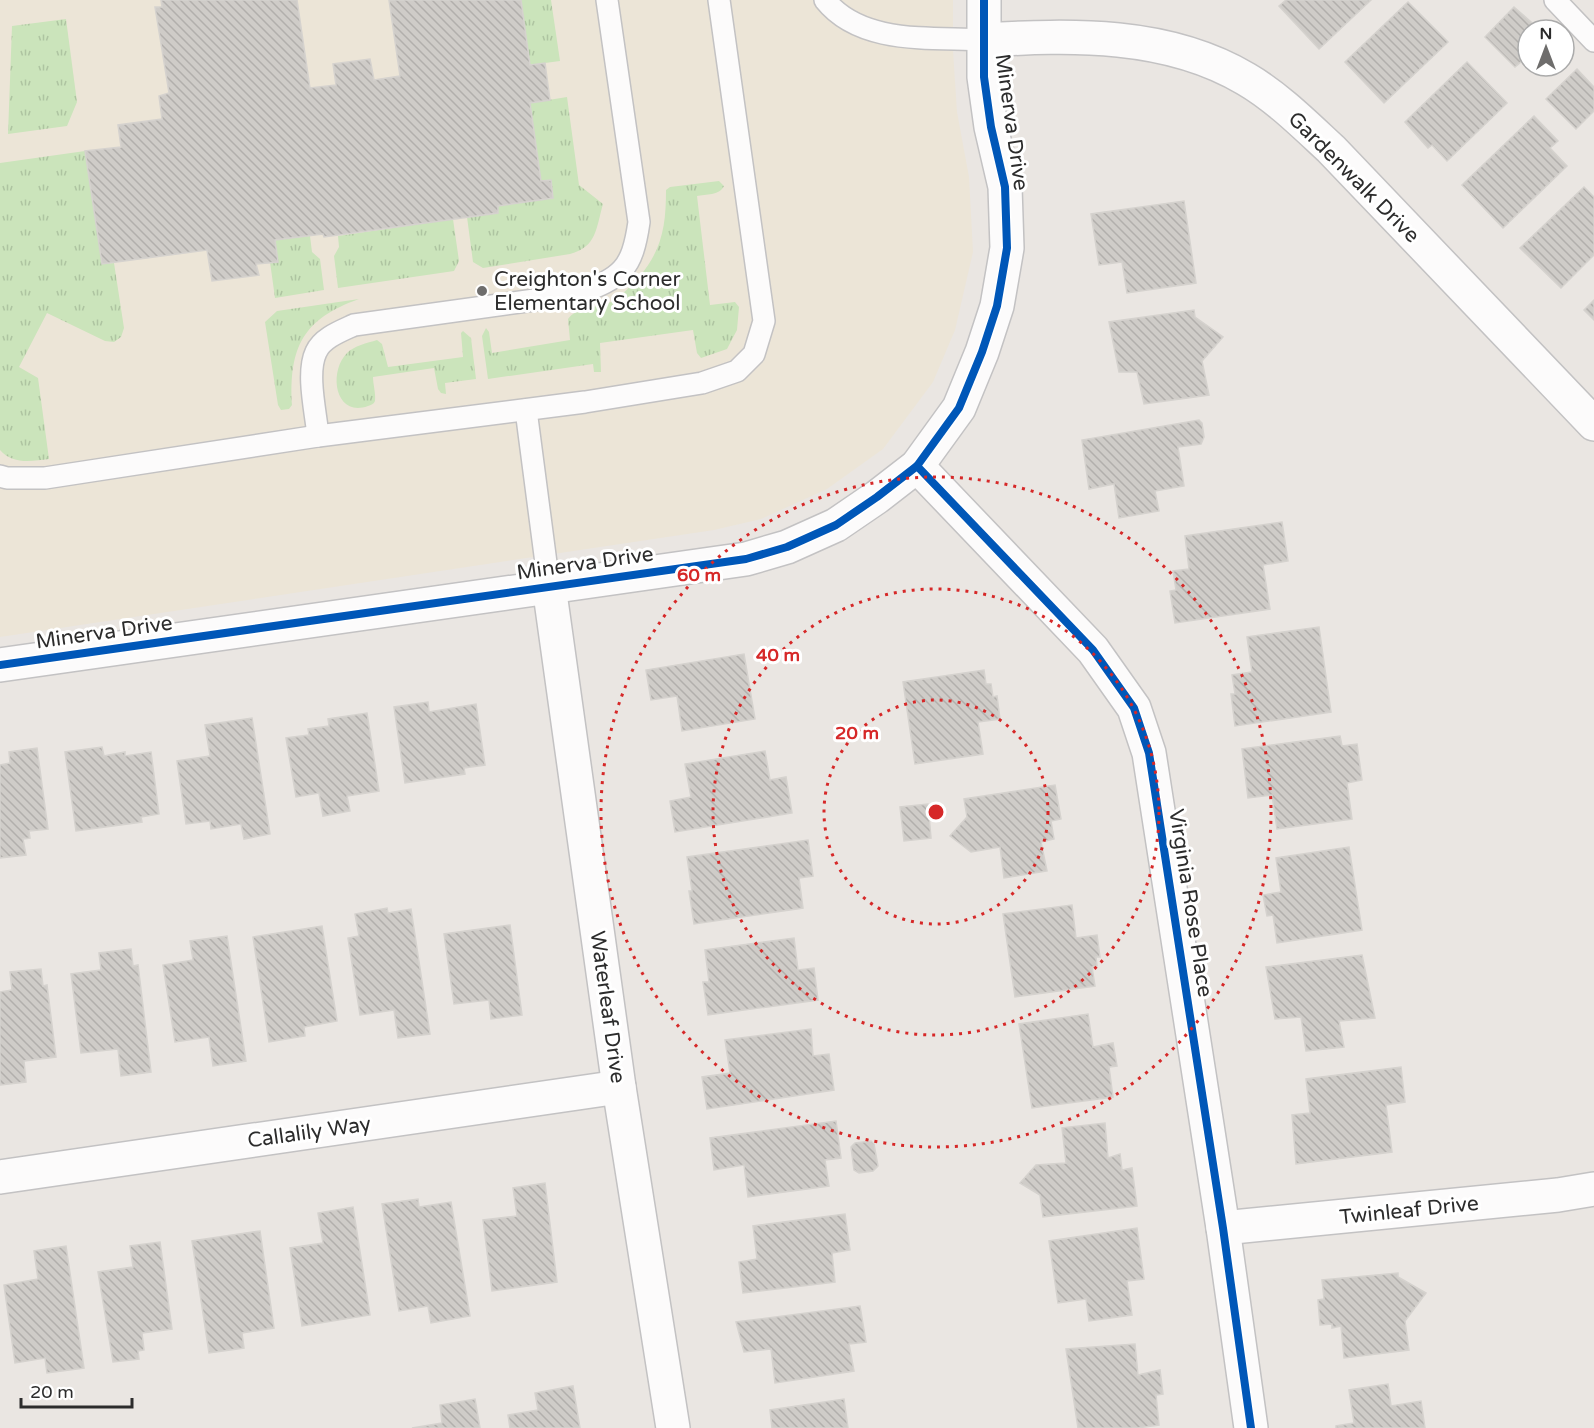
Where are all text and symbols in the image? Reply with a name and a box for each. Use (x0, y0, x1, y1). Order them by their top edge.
north arrow (1516, 18, 1576, 78)
text: N (1540, 24, 1552, 44)
street label: Minerva Drive (990, 52, 1034, 192)
street label: Gardenwalk Drive (1283, 107, 1425, 248)
place label: Creighton's Corner Elementary School (494, 267, 681, 316)
marker: Creighton's Corner Elementary School (475, 284, 489, 298)
street label: Minerva Drive (515, 541, 655, 585)
text: 60 m (677, 564, 721, 586)
street label: Minerva Drive (34, 610, 174, 654)
text: 40 m (756, 644, 800, 666)
text: 20 m (835, 722, 879, 744)
centre of rings (926, 802, 946, 822)
street label: Virginia Rose Place (1163, 807, 1218, 999)
street label: Waterleaf Drive (584, 929, 631, 1085)
street label: Callalily Way (246, 1111, 372, 1154)
street label: Twinleaf Drive (1338, 1191, 1480, 1230)
scale bar (21, 1371, 132, 1409)
text: 20 m (30, 1381, 74, 1403)

